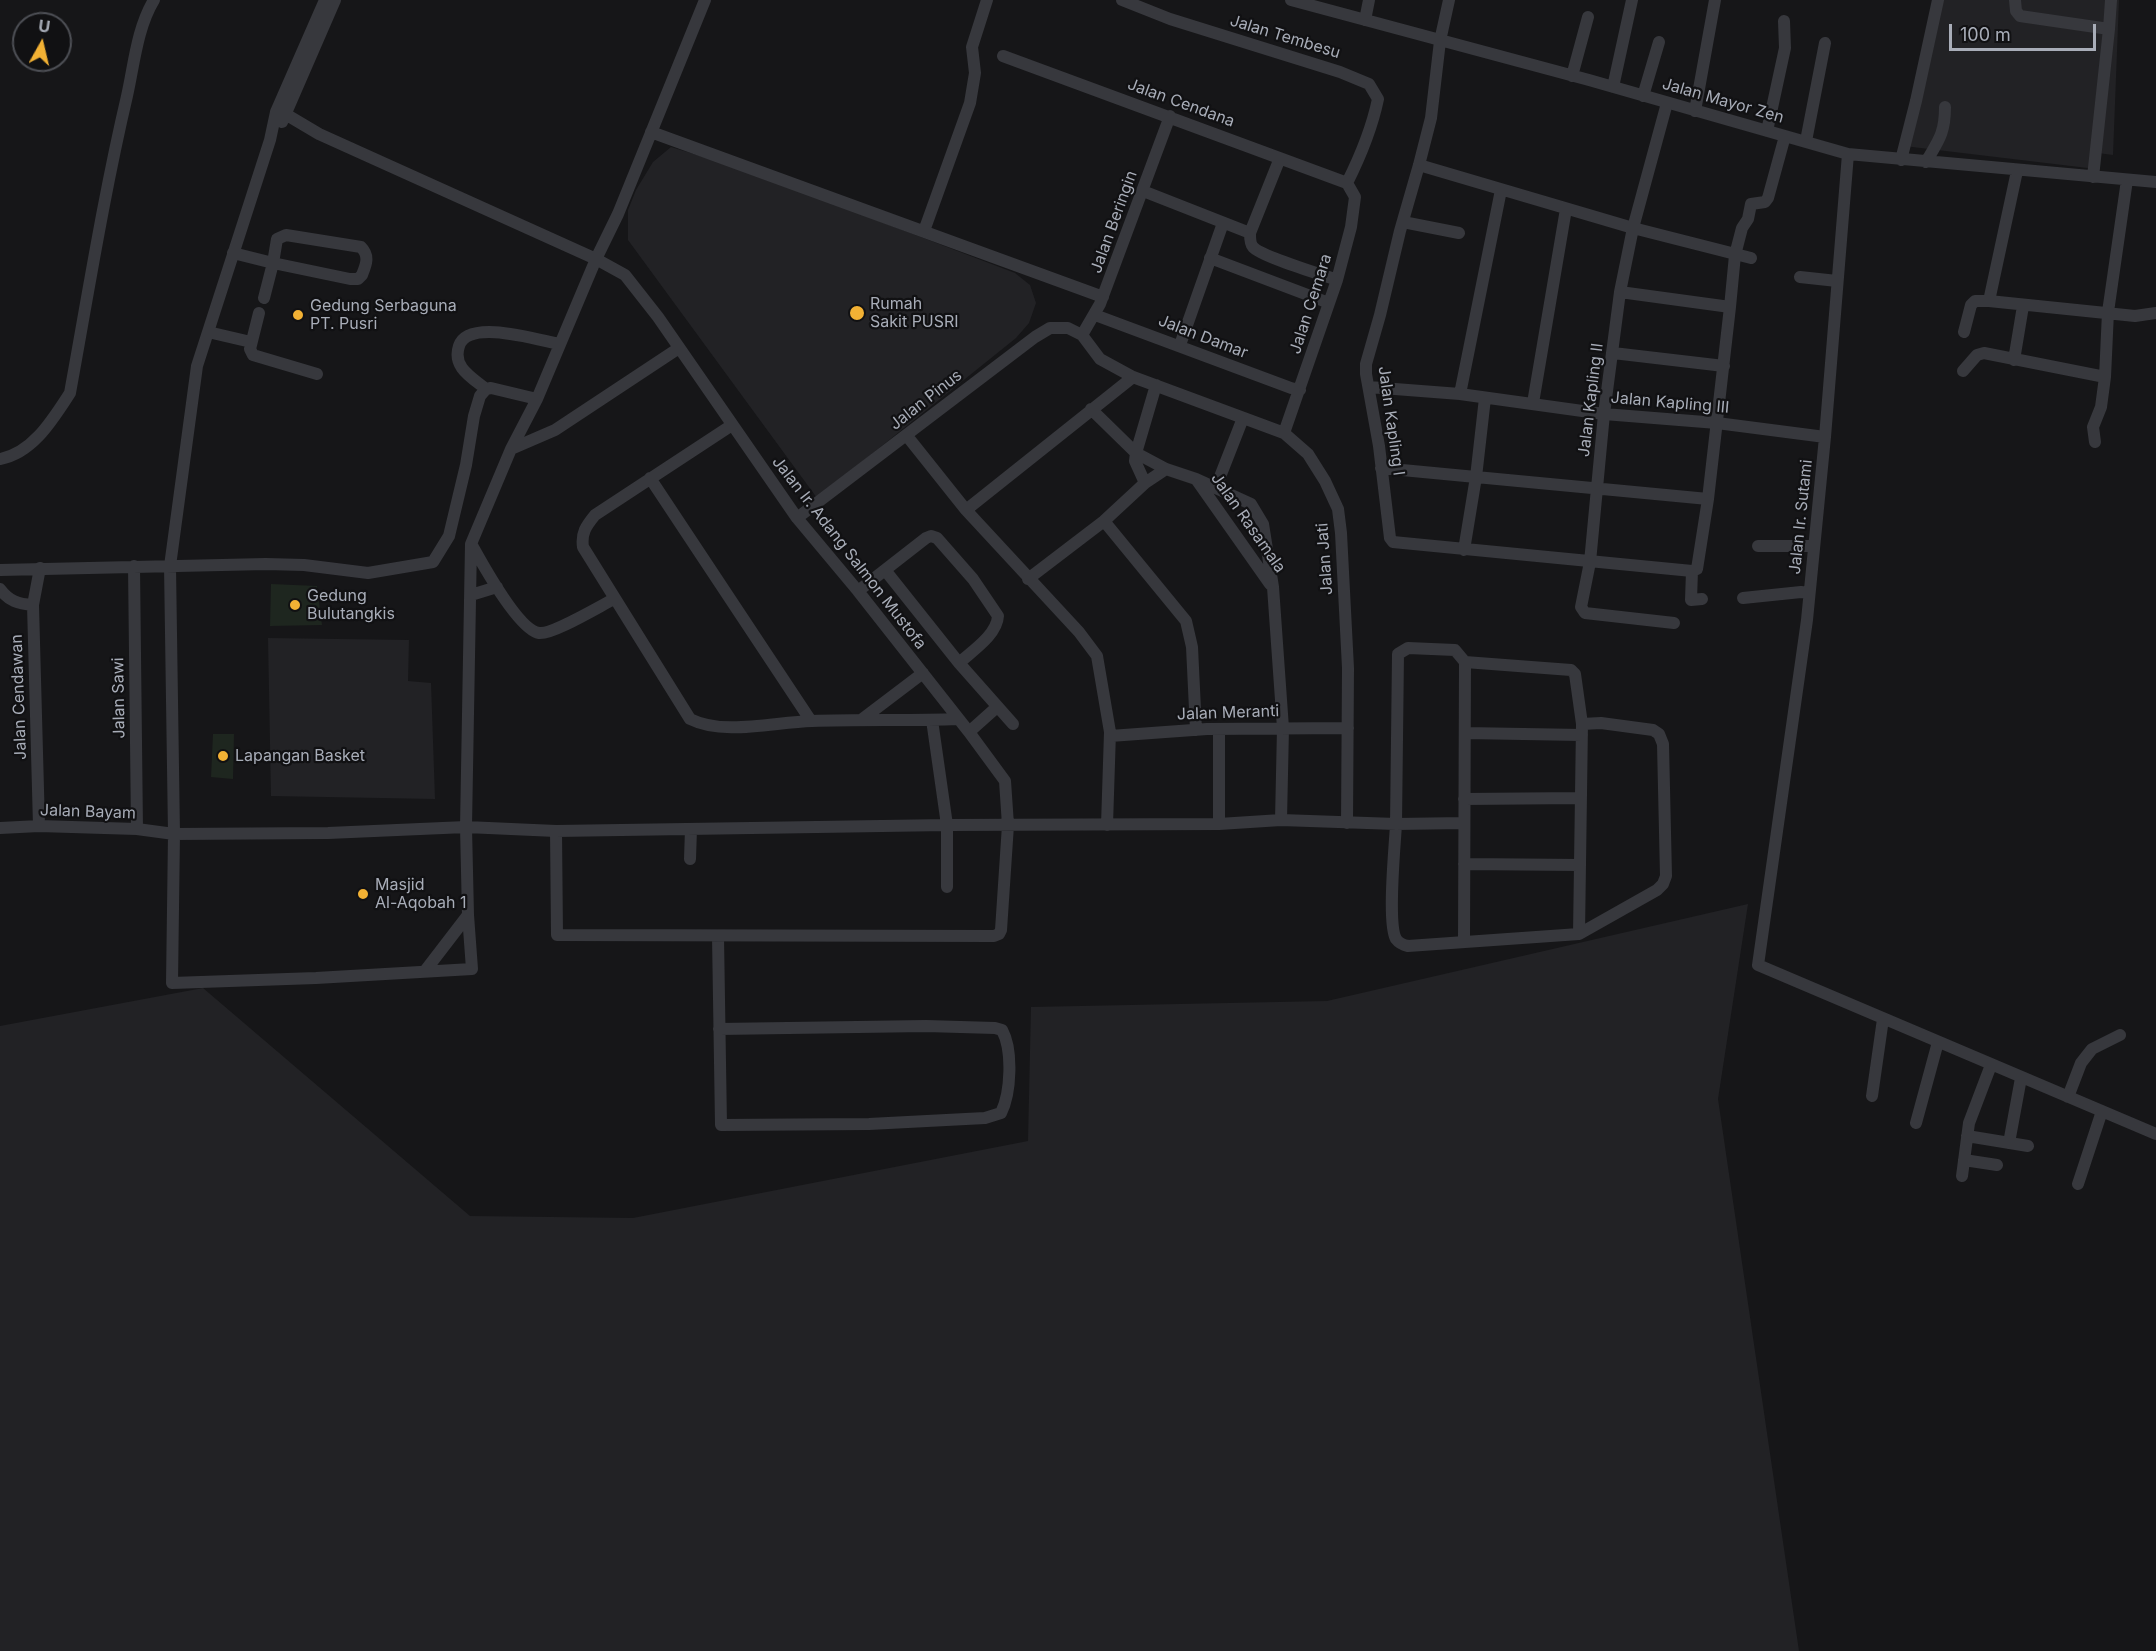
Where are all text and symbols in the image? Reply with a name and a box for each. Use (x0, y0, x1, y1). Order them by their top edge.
street label: Jalan Tembesu (1228, 11, 1342, 63)
north arrow (12, 12, 72, 72)
scale bar (1952, 12, 2099, 50)
text: U (37, 15, 51, 37)
text: 100 m (1960, 24, 2011, 45)
street label: Jalan Mayor Zen (1660, 74, 1786, 128)
street label: Jalan Cendana (1125, 75, 1237, 131)
street label: Jalan Beringin (1087, 168, 1141, 276)
street label: Jalan Cemara (1286, 252, 1336, 356)
place label: Rumah Sakit PUSRI (870, 294, 959, 332)
place label: Gedung Serbaguna PT. Pusri (310, 296, 457, 334)
marker: Rumah Sakit PUSRI (848, 304, 866, 322)
marker: Gedung Serbaguna PT. Pusri (291, 308, 305, 322)
street label: Jalan Damar (1155, 311, 1251, 363)
street label: Jalan Kapling II (1574, 342, 1608, 458)
street label: Jalan Kapling I (1374, 365, 1408, 477)
street label: Jalan Pinus (886, 366, 966, 434)
street label: Jalan Kapling III (1610, 388, 1730, 418)
street label: Jalan Ir. Adang Salmon Mustofa (768, 453, 930, 653)
street label: Jalan Ir. Sutami (1785, 459, 1817, 575)
street label: Jalan Rasamala (1206, 469, 1290, 577)
street label: Jalan Jati (1313, 522, 1337, 596)
place label: Gedung Bulutangkis (307, 586, 395, 624)
marker: Gedung Bulutangkis (288, 598, 302, 612)
street label: Jalan Cendawan (7, 634, 31, 760)
street label: Jalan Sawi (109, 657, 129, 739)
street label: Jalan Meranti (1177, 702, 1279, 724)
place label: Lapangan Basket (235, 746, 365, 766)
marker: Lapangan Basket (216, 749, 230, 763)
street label: Jalan Bayam (40, 801, 136, 823)
place label: Masjid Al-Aqobah 1 (375, 875, 467, 913)
marker: Masjid Al-Aqobah 1 (356, 887, 370, 901)

